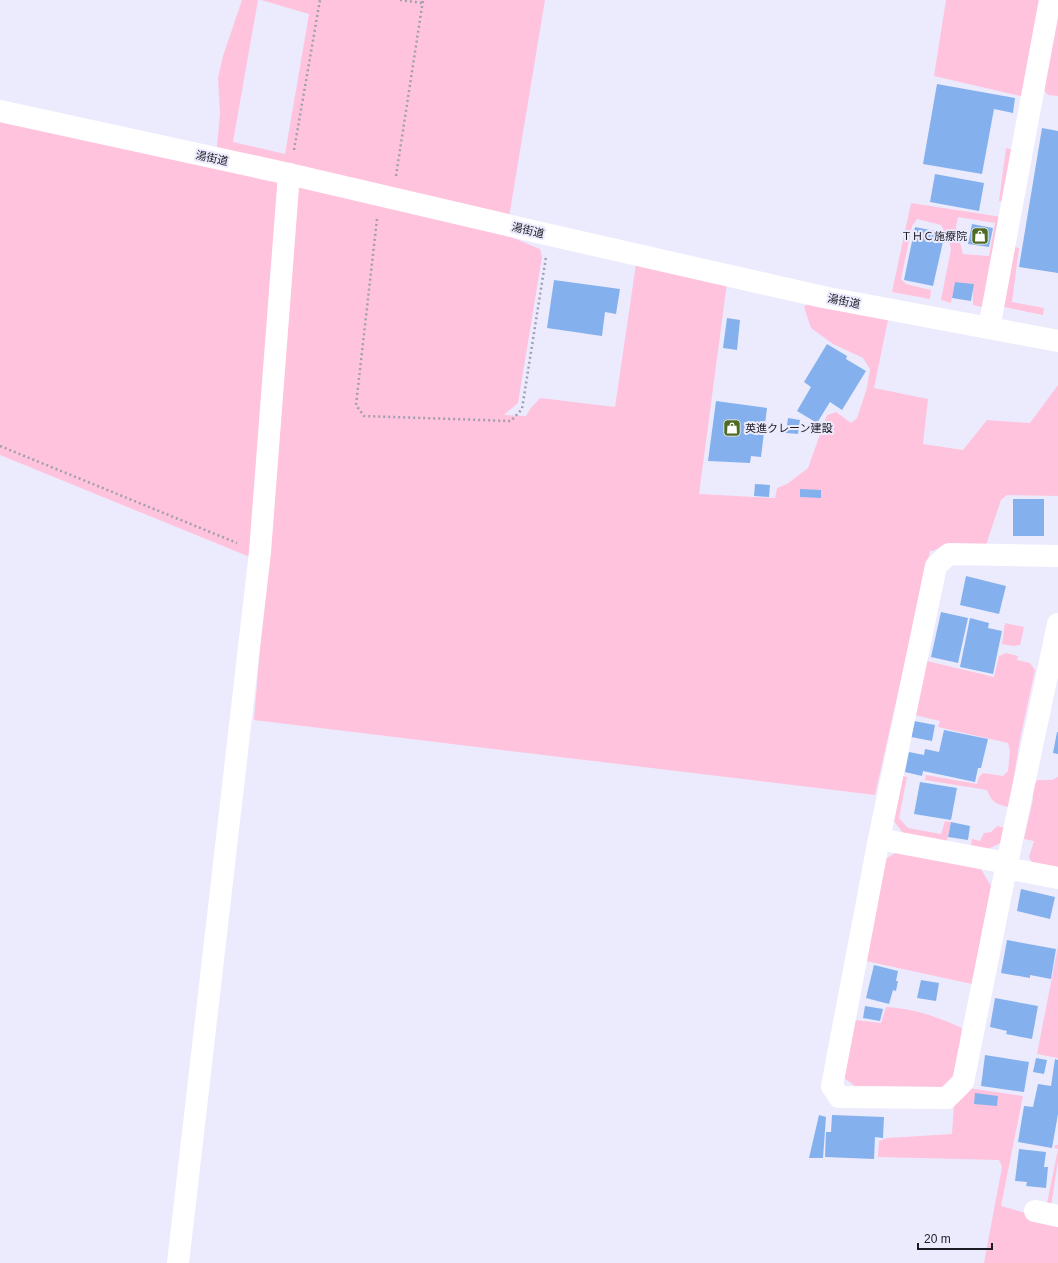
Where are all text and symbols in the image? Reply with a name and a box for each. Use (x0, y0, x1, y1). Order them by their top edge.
street label: 湯街道 (195, 149, 229, 167)
street label: 湯街道 (511, 220, 545, 240)
shop icon: ＴＨＣ施療院 (970, 226, 990, 246)
place label: ＴＨＣ施療院 (901, 230, 967, 242)
street label: 湯街道 (827, 292, 861, 310)
shop icon: 英進クレーン建設 (722, 418, 742, 438)
place label: 英進クレーン建設 (745, 422, 832, 434)
scale bar (918, 1225, 992, 1251)
text: 20 m (924, 1232, 951, 1246)

